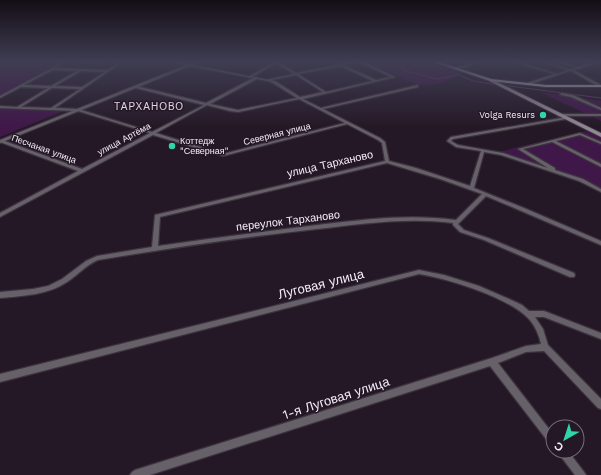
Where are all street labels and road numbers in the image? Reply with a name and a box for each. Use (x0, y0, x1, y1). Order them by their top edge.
street label: улица Артёма (96, 121, 152, 157)
street label: Северная улица (242, 121, 312, 147)
street label: Песчаная улица (10, 133, 78, 165)
street label: улица Тарханово (286, 148, 374, 180)
street label: переулок Тарханово (235, 208, 341, 234)
street label: Луговая улица (276, 266, 366, 302)
street label: 1-я Луговая улица (281, 373, 392, 422)

